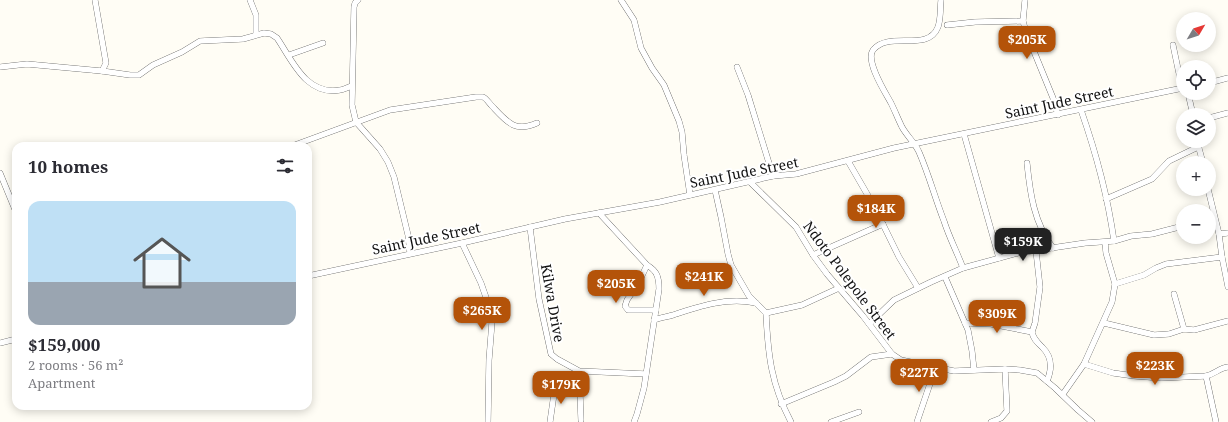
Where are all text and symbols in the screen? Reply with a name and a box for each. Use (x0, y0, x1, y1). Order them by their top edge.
north arrow (1176, 12, 1216, 52)
map controls (1176, 12, 1216, 244)
pin: $205K (999, 26, 1055, 60)
text: $205K (1008, 30, 1046, 48)
button: locate (1176, 60, 1216, 100)
street label: Saint Jude Street (1003, 81, 1115, 123)
button: layers (1176, 108, 1216, 148)
street label: Saint Jude Street (688, 152, 800, 192)
text: 10 homes (28, 155, 108, 178)
icon: filters (274, 155, 296, 177)
button: + (1176, 156, 1216, 196)
pin: $184K (848, 195, 904, 229)
text: $184K (857, 199, 895, 217)
button: − (1176, 204, 1216, 244)
street label: Saint Jude Street (370, 217, 482, 259)
street label: Ndoto Polepole Street (799, 217, 901, 343)
icon: home (126, 227, 198, 299)
pin: $159K (995, 228, 1051, 262)
text: $159K (1004, 232, 1042, 250)
street label: Kilwa Drive (537, 262, 569, 344)
pin: $241K (676, 263, 732, 297)
text: $241K (685, 267, 723, 285)
pin: $205K (588, 270, 644, 304)
text: $205K (597, 274, 635, 292)
pin: $265K (454, 297, 510, 331)
pin: $309K (969, 300, 1025, 334)
text: $265K (463, 301, 501, 319)
text: $309K (978, 304, 1016, 322)
text: $159,000 (28, 333, 100, 356)
pin: $223K (1127, 352, 1183, 386)
text: 2 rooms · 56 m² (28, 356, 123, 374)
text: $223K (1136, 356, 1174, 374)
pin: $227K (891, 359, 947, 393)
text: $227K (900, 363, 938, 381)
pin: $179K (533, 371, 589, 405)
text: Apartment (28, 374, 95, 392)
text: $179K (542, 375, 580, 393)

